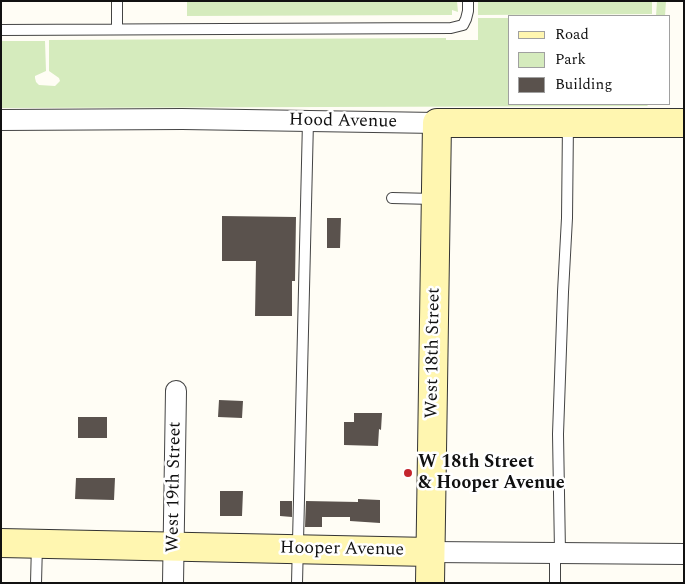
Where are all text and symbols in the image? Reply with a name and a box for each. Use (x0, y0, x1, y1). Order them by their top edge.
legend (508, 15, 670, 105)
text: Road (555, 23, 589, 46)
text: Park (555, 48, 586, 71)
text: Building (555, 73, 612, 96)
street label: Hood Avenue (289, 110, 397, 134)
street label: West 18th Street (422, 287, 446, 419)
street label: West 19th Street (163, 421, 187, 553)
place label: W 18th Street & Hooper Avenue (418, 452, 565, 494)
marker: W 18th Street & Hooper Avenue (402, 467, 414, 479)
street label: Hooper Avenue (280, 538, 404, 562)

